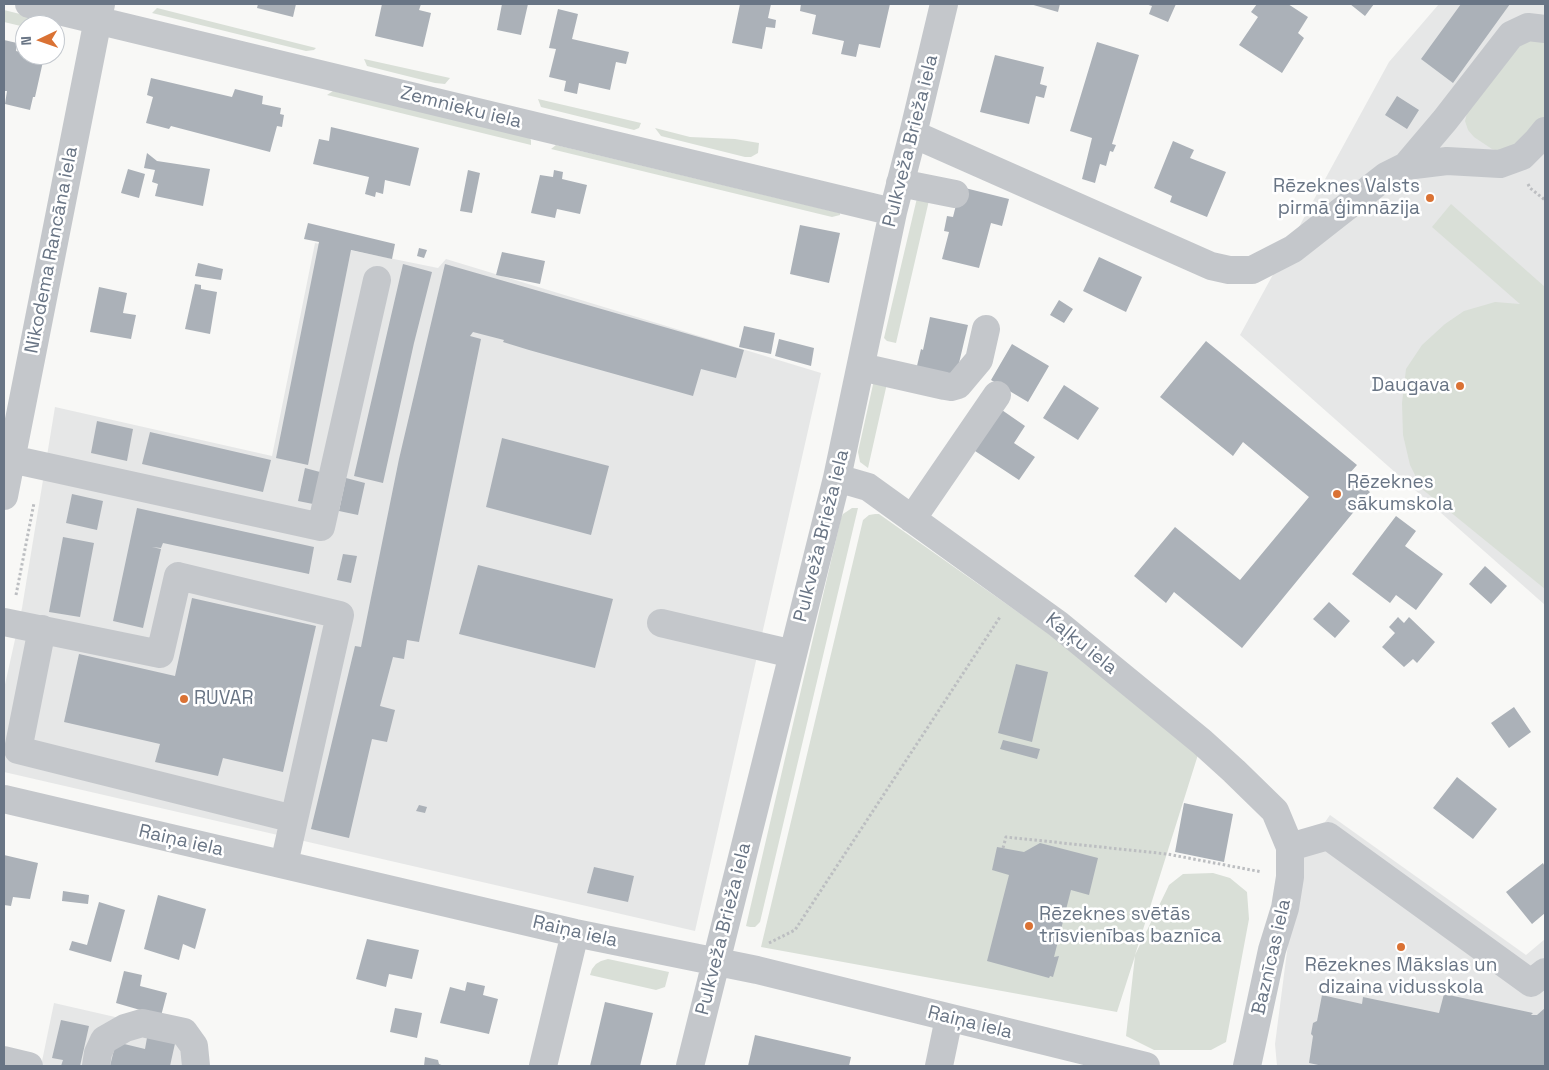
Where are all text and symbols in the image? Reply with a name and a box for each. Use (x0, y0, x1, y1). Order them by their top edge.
north arrow (15, 15, 65, 65)
text: N (17, 36, 35, 46)
street label: Pulkveža Brieža iela (879, 52, 943, 230)
street label: Zemnieku iela (398, 82, 524, 134)
street label: Nikodema Rancāna iela (21, 145, 83, 355)
place label: Rēzeknes Valsts pirmā ģimnāzija (1273, 176, 1420, 220)
marker: Rēzeknes Valsts pirmā ģimnāzija (1424, 192, 1436, 204)
place label: Daugava (1372, 375, 1450, 397)
marker: Daugava (1454, 380, 1466, 392)
street label: Pulkveža Brieža iela (790, 447, 854, 625)
place label: Rēzeknes sākumskola (1347, 472, 1453, 516)
marker: Rēzeknes sākumskola (1331, 488, 1343, 500)
street label: Kaļķu iela (1041, 608, 1121, 680)
place label: RUVAR (194, 688, 253, 710)
marker: RUVAR (178, 693, 190, 705)
street label: Raiņa iela (136, 820, 226, 862)
street label: Pulkveža Brieža iela (692, 840, 756, 1018)
street label: Baznīcas iela (1248, 897, 1296, 1017)
place label: Rēzeknes svētās trīsvienības baznīca (1039, 904, 1222, 948)
street label: Raiņa iela (530, 911, 620, 953)
marker: Rēzeknes svētās trīsvienības baznīca (1023, 920, 1035, 932)
marker: Rēzeknes Mākslas un dizaina vidusskola (1395, 941, 1407, 953)
place label: Rēzeknes Mākslas un dizaina vidusskola (1305, 955, 1497, 999)
street label: Raiņa iela (925, 1001, 1015, 1045)

